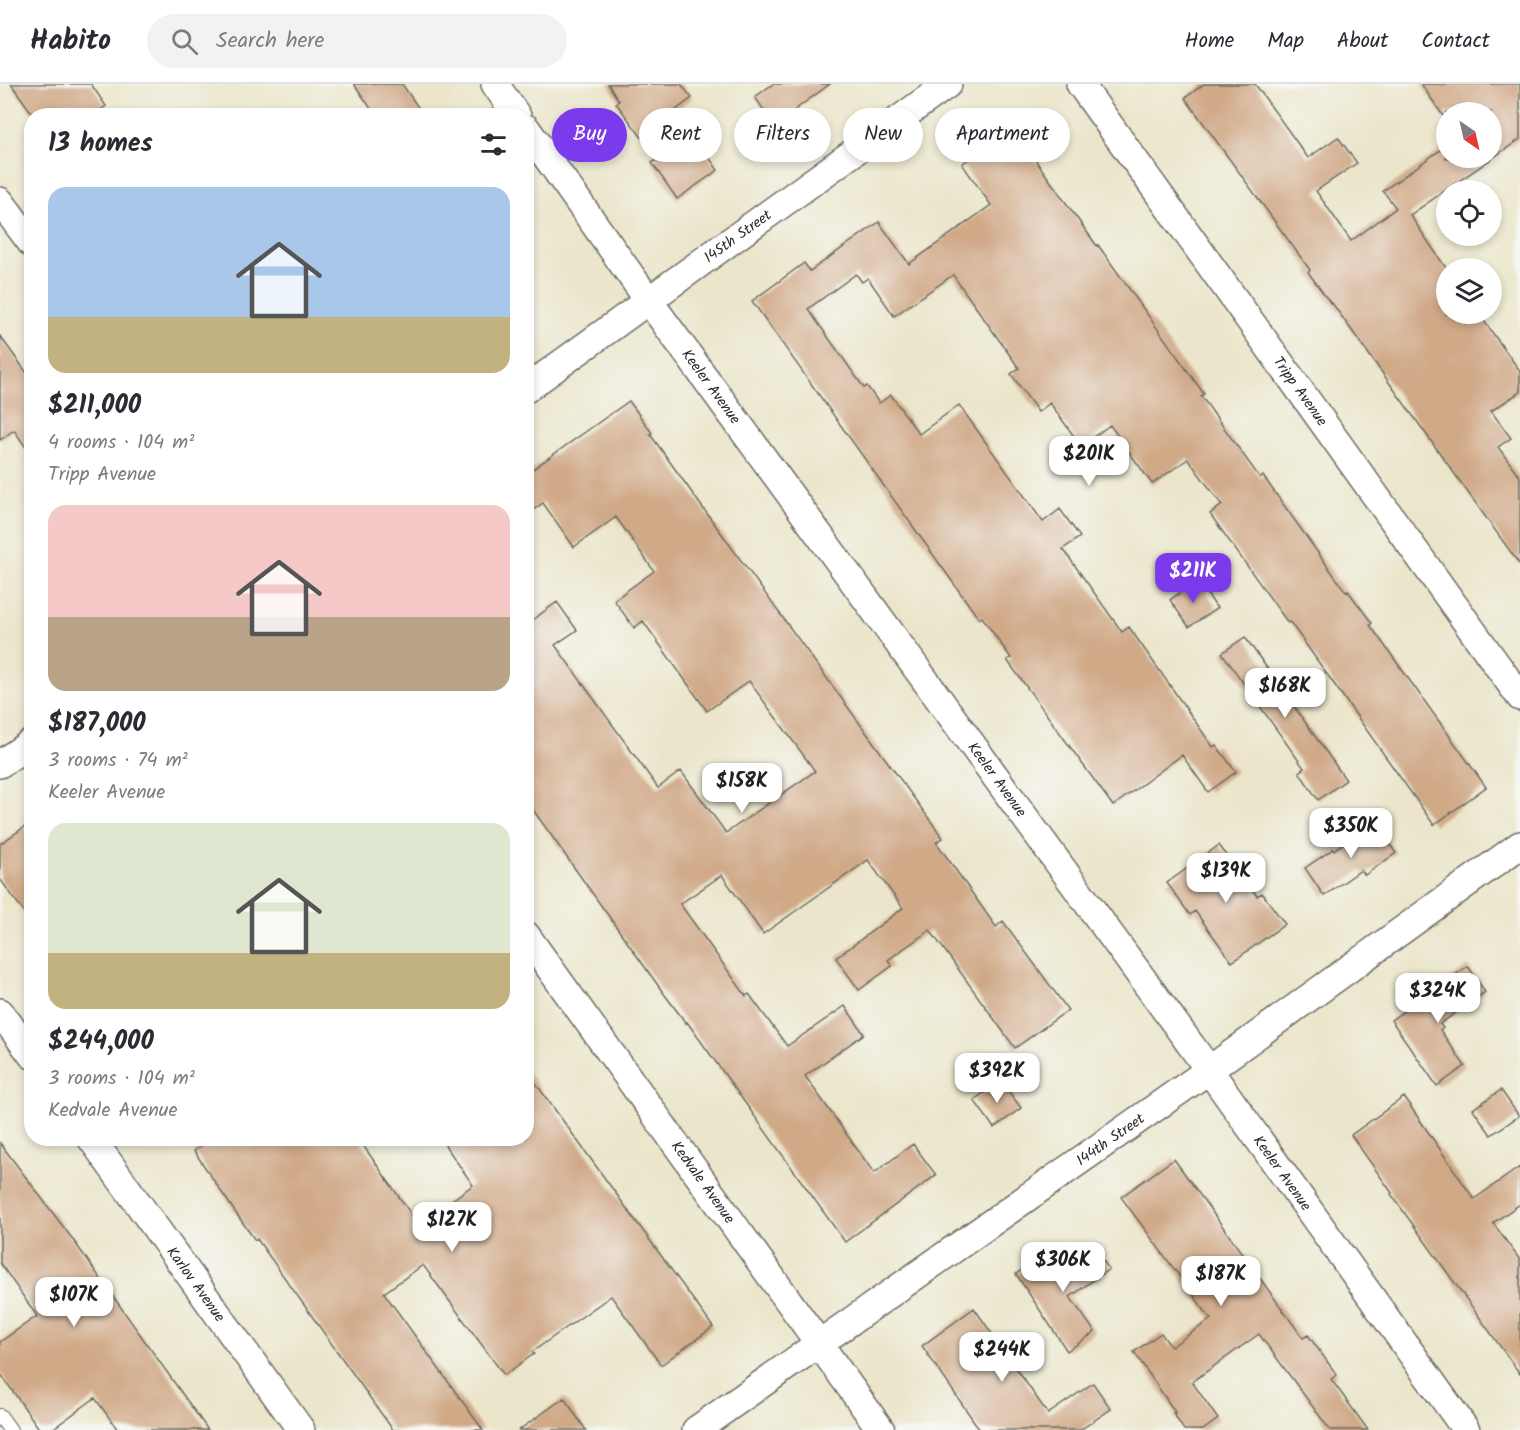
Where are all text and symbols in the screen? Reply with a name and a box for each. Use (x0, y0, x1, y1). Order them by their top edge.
search box (147, 14, 567, 68)
text: Habito (30, 19, 111, 64)
text: Search here (216, 24, 325, 59)
icon: search (168, 25, 201, 58)
text: Home (1185, 25, 1234, 58)
text: Map (1267, 25, 1304, 58)
text: About (1337, 25, 1388, 58)
text: Contact (1421, 25, 1490, 58)
north arrow (1436, 102, 1502, 168)
map controls (1436, 102, 1502, 324)
chip: Buy (552, 108, 627, 162)
chip: Rent (639, 108, 722, 162)
chip: Filters (734, 108, 831, 162)
chip: New (843, 108, 923, 162)
chip: Apartment (935, 108, 1070, 162)
text: 13 homes (48, 123, 153, 165)
icon: filters (477, 128, 510, 161)
button: locate (1436, 180, 1502, 246)
street label: 145th Street (699, 204, 777, 270)
icon: home (225, 226, 333, 334)
button: layers (1436, 258, 1502, 324)
street label: Keeler Avenue (675, 344, 746, 430)
street label: Tripp Avenue (1266, 352, 1333, 432)
text: $211,000 (48, 385, 141, 427)
text: 4 rooms · 104 m² (48, 427, 194, 459)
pin: $201K (1047, 436, 1131, 487)
text: $201K (1063, 439, 1115, 471)
text: Tripp Avenue (48, 459, 156, 491)
icon: home (225, 544, 333, 652)
pin: $211K (1151, 553, 1235, 604)
text: $211K (1169, 556, 1217, 588)
pin: $168K (1243, 668, 1327, 719)
text: $168K (1259, 671, 1311, 703)
text: $187,000 (48, 703, 146, 745)
street label: Keeler Avenue (961, 737, 1032, 823)
text: 3 rooms · 74 m² (48, 745, 188, 777)
pin: $158K (700, 763, 784, 814)
text: $158K (716, 766, 768, 798)
text: Keeler Avenue (48, 777, 165, 809)
pin: $350K (1309, 808, 1393, 859)
text: $350K (1323, 811, 1379, 843)
pin: $139K (1184, 853, 1268, 904)
text: $139K (1201, 856, 1251, 888)
icon: home (225, 862, 333, 970)
pin: $324K (1396, 973, 1480, 1024)
text: $324K (1409, 976, 1467, 1008)
text: $244,000 (48, 1021, 154, 1063)
pin: $392K (955, 1053, 1039, 1104)
text: $392K (969, 1056, 1025, 1088)
text: 3 rooms · 104 m² (48, 1063, 195, 1095)
text: Kedvale Avenue (48, 1095, 177, 1127)
street label: 144th Street (1071, 1107, 1150, 1173)
street label: Keeler Avenue (1246, 1131, 1317, 1216)
street label: Kedvale Avenue (664, 1136, 741, 1229)
pin: $127K (410, 1202, 494, 1253)
text: $127K (426, 1205, 478, 1237)
street label: Karlov Avenue (160, 1242, 231, 1328)
pin: $306K (1021, 1242, 1105, 1293)
text: $306K (1035, 1245, 1091, 1277)
pin: $187K (1179, 1256, 1263, 1307)
text: $187K (1195, 1259, 1247, 1291)
pin: $107K (32, 1277, 116, 1328)
text: $107K (49, 1280, 99, 1312)
pin: $244K (960, 1332, 1044, 1383)
text: $244K (973, 1335, 1031, 1367)

